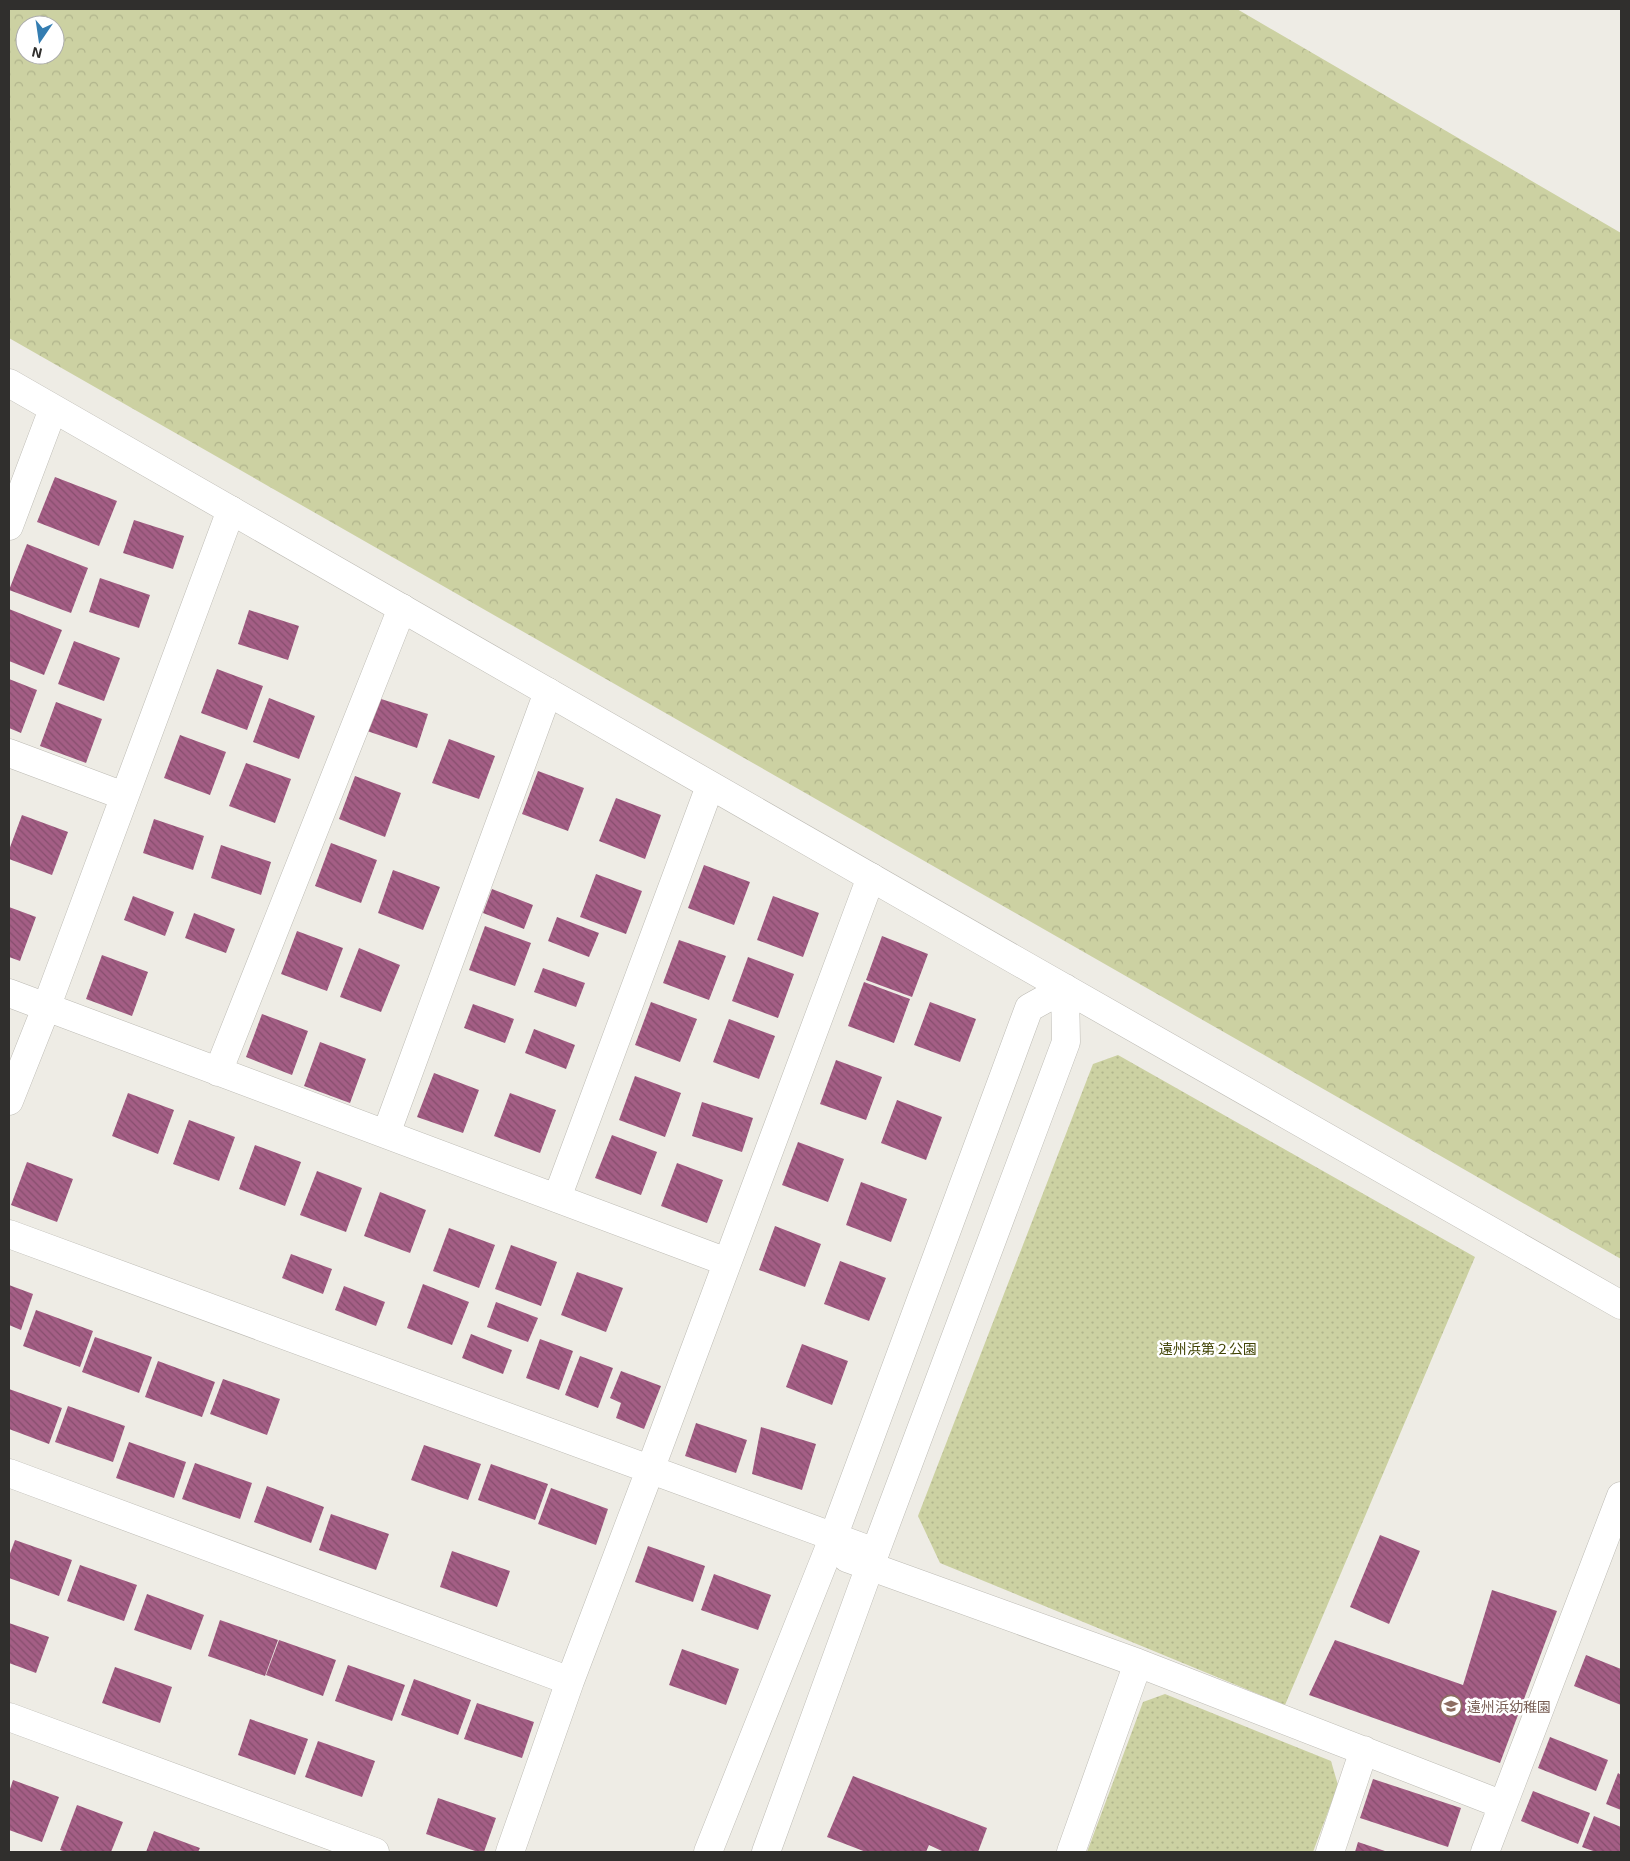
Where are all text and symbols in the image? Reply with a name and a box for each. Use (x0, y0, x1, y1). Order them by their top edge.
north arrow (15, 15, 65, 65)
text: N (30, 44, 44, 63)
park label: 遠州浜第２公園 (1159, 1340, 1257, 1357)
school or university icon: 遠州浜幼稚園 (1439, 1694, 1463, 1718)
place label: 遠州浜幼稚園 (1467, 1698, 1551, 1715)

